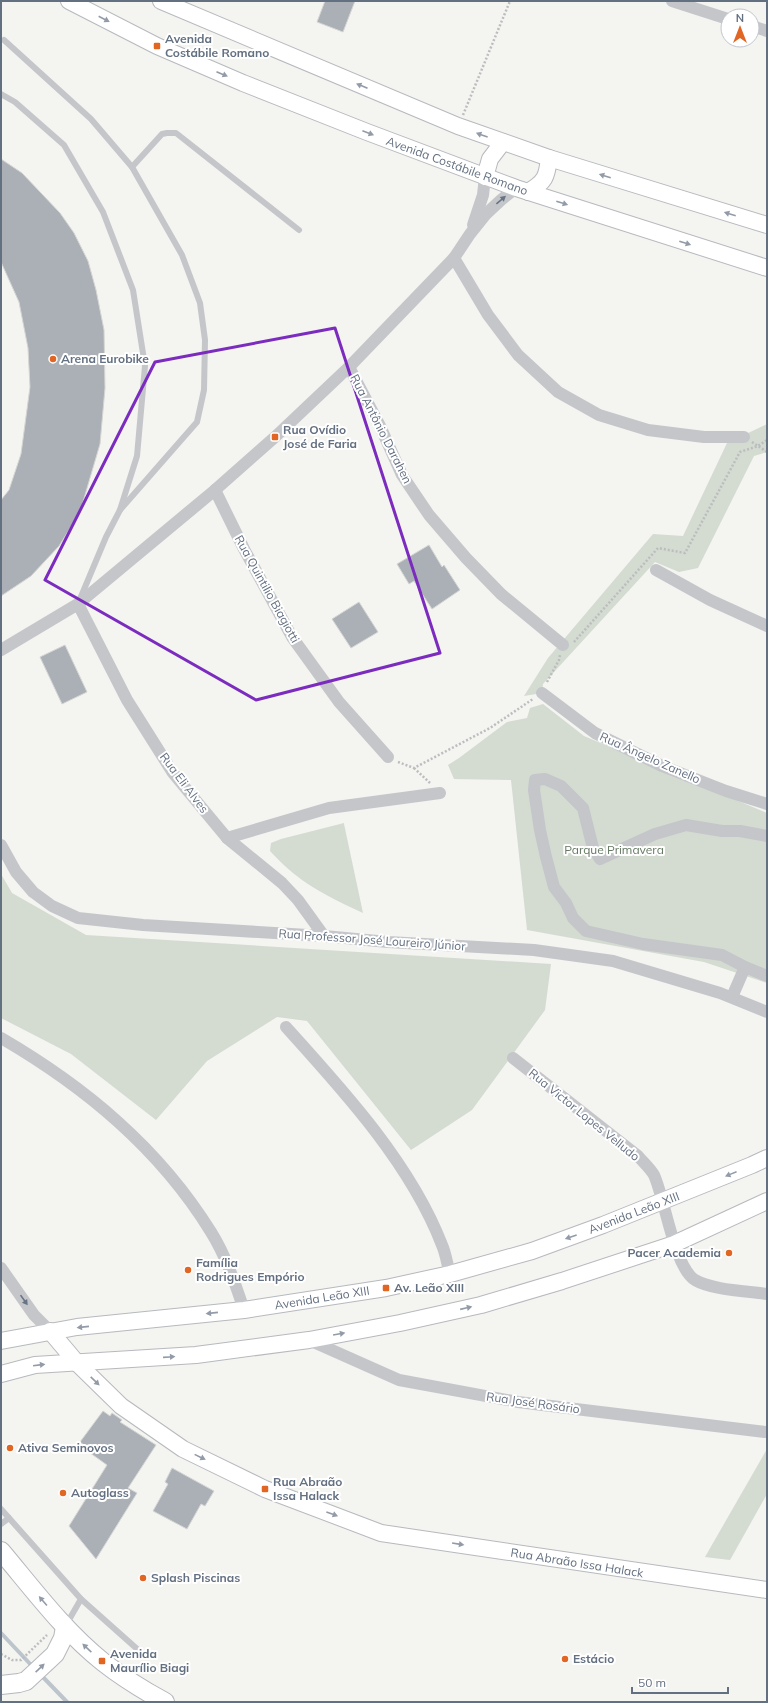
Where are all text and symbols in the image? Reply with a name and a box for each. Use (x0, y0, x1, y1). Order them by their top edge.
north arrow (720, 8, 760, 48)
text: N (736, 11, 744, 25)
one-way arrow (98, 16, 110, 22)
place label: Avenida Costábile Romano (165, 31, 269, 60)
marker: Avenida Costábile Romano (152, 41, 162, 51)
one-way arrow (216, 71, 227, 77)
one-way arrow (355, 82, 367, 88)
one-way arrow (363, 130, 375, 136)
one-way arrow (476, 131, 488, 137)
street label: Avenida Costábile Romano (384, 133, 530, 198)
one-way arrow (599, 173, 611, 179)
one-way arrow (496, 195, 507, 204)
one-way arrow (556, 200, 568, 206)
one-way arrow (723, 211, 735, 217)
one-way arrow (680, 240, 692, 246)
place label: Arena Eurobike (61, 351, 149, 366)
marker: Arena Eurobike (48, 354, 58, 364)
street label: Rua Antônio Darahen (347, 372, 415, 486)
place label: Rua Ovídio José de Faria (283, 422, 357, 451)
marker: Rua Ovídio José de Faria (270, 432, 280, 442)
street label: Rua Quintilio Biagiotti (232, 532, 303, 645)
street label: Rua Ângelo Zanello (598, 729, 703, 786)
street label: Rua Eli Alves (157, 749, 212, 816)
park label: Parque Primavera (564, 842, 664, 857)
street label: Rua Professor José Loureiro Júnior (278, 925, 467, 954)
street label: Rua Victor Lopes Velludo (526, 1065, 643, 1164)
one-way arrow (725, 1171, 737, 1177)
street label: Avenida Leão XIII (586, 1188, 681, 1237)
one-way arrow (565, 1234, 577, 1240)
place label: Pacer Academia (628, 1245, 721, 1260)
marker: Pacer Academia (724, 1248, 734, 1258)
place label: Família Rodrigues Empório (196, 1255, 305, 1284)
marker: Família Rodrigues Empório (183, 1265, 193, 1275)
place label: Av. Leão XIII (394, 1280, 464, 1295)
street label: Avenida Leão XIII (273, 1283, 371, 1312)
marker: Av. Leão XIII (381, 1283, 391, 1293)
one-way arrow (20, 1294, 28, 1305)
one-way arrow (460, 1305, 472, 1311)
one-way arrow (206, 1310, 218, 1317)
one-way arrow (77, 1323, 89, 1330)
one-way arrow (333, 1331, 345, 1337)
one-way arrow (163, 1353, 175, 1360)
one-way arrow (33, 1362, 45, 1368)
one-way arrow (90, 1376, 100, 1386)
street label: Rua José Rosário (485, 1389, 581, 1417)
place label: Ativa Seminovos (18, 1440, 114, 1455)
marker: Ativa Seminovos (5, 1443, 15, 1453)
one-way arrow (194, 1454, 206, 1460)
place label: Rua Abraão Issa Halack (273, 1474, 342, 1503)
marker: Rua Abraão Issa Halack (260, 1484, 270, 1494)
place label: Autoglass (71, 1485, 129, 1500)
marker: Autoglass (58, 1488, 68, 1498)
one-way arrow (326, 1512, 338, 1518)
one-way arrow (452, 1541, 464, 1547)
street label: Rua Abraão Issa Halack (510, 1545, 645, 1581)
place label: Splash Piscinas (151, 1570, 240, 1585)
marker: Splash Piscinas (138, 1573, 148, 1583)
one-way arrow (39, 1596, 48, 1607)
one-way arrow (82, 1643, 92, 1652)
place label: Avenida Maurílio Biagi (110, 1646, 189, 1675)
place label: Estácio (573, 1651, 614, 1666)
marker: Estácio (560, 1654, 570, 1664)
marker: Avenida Maurílio Biagi (97, 1656, 107, 1666)
one-way arrow (35, 1663, 46, 1672)
scale bar (632, 1669, 728, 1695)
text: 50 m (638, 1675, 666, 1690)

